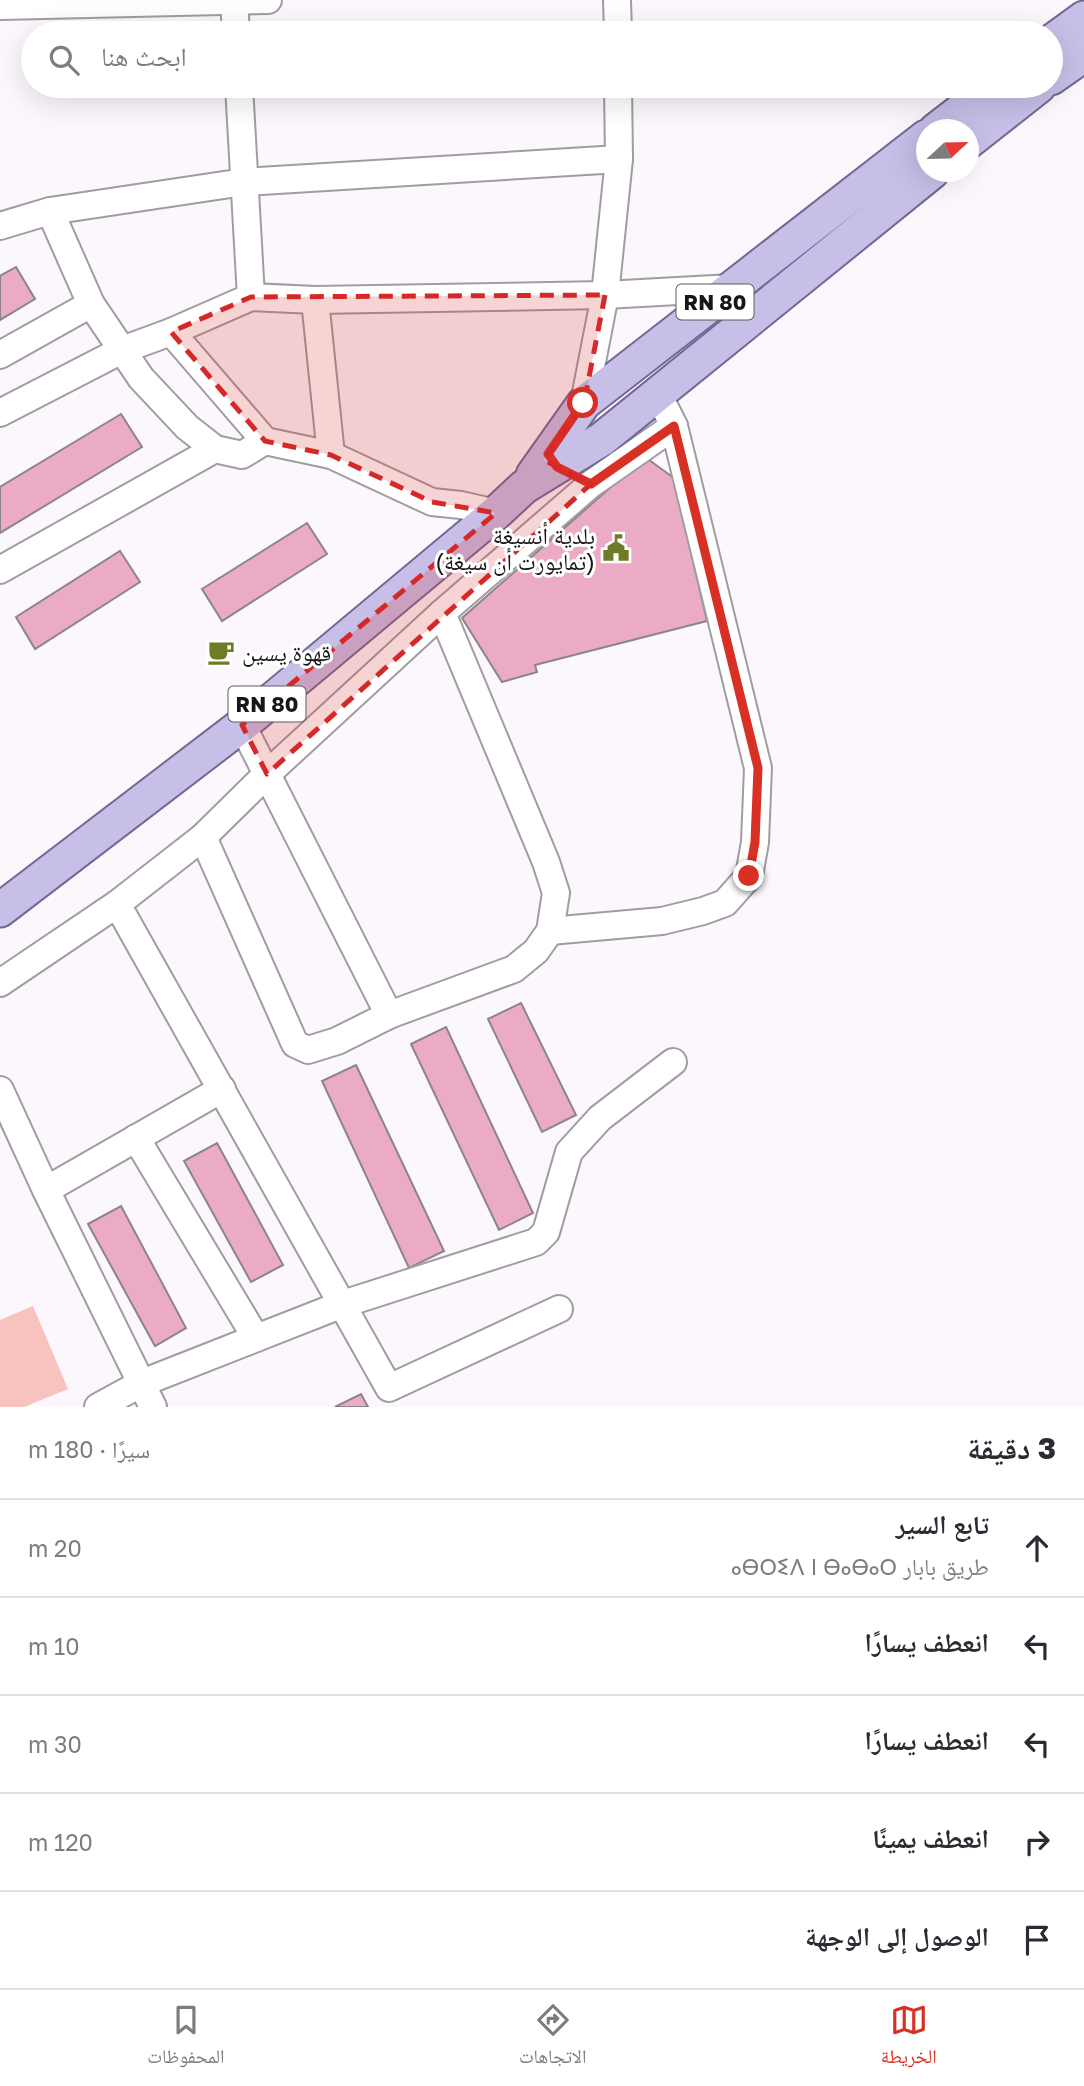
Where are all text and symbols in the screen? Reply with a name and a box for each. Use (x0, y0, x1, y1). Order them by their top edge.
search box (21, 21, 1063, 98)
icon: search (45, 41, 83, 79)
text: ابحث هنا (101, 41, 187, 72)
north arrow (916, 119, 979, 182)
road number: RN 80 (676, 284, 754, 320)
route start (567, 387, 598, 418)
place label: بلدية أنسيغة (تمايورت أن سيغة) (435, 521, 595, 576)
public building icon: بلدية أنسيغة (تمايورت أن سيغة) (601, 533, 631, 563)
cafe icon: قهوة يسين (206, 637, 236, 667)
place label: قهوة يسين (242, 638, 331, 667)
road number: RN 80 (229, 686, 306, 722)
route end (733, 860, 764, 891)
text: 3 دقيقة (967, 1430, 1056, 1466)
text: سيرًا · 180 m (28, 1435, 150, 1463)
text: تابع السير (896, 1509, 989, 1540)
icon: ahead (1018, 1529, 1056, 1567)
text: 20 m (28, 1534, 82, 1562)
text: طريق بابار ⴰⴱⵔⵉⴷ ⵏ ⴱⴰⴱⴰⵔ (731, 1552, 989, 1580)
text: انعطف يسارًا (865, 1627, 989, 1658)
icon: left (1018, 1627, 1056, 1665)
text: 10 m (28, 1632, 80, 1660)
text: انعطف يسارًا (865, 1725, 989, 1756)
icon: left (1018, 1725, 1056, 1763)
text: 30 m (28, 1730, 82, 1758)
text: انعطف يمينًا (872, 1823, 989, 1854)
icon: right (1018, 1823, 1056, 1861)
text: 120 m (28, 1828, 93, 1856)
text: الوصول إلى الوجهة (805, 1921, 989, 1952)
icon: arrive (1018, 1921, 1056, 1959)
tab: المحفوظات (147, 2001, 225, 2075)
tab: الاتجاهات (519, 2001, 586, 2075)
tab: الخريطة (881, 2001, 937, 2075)

